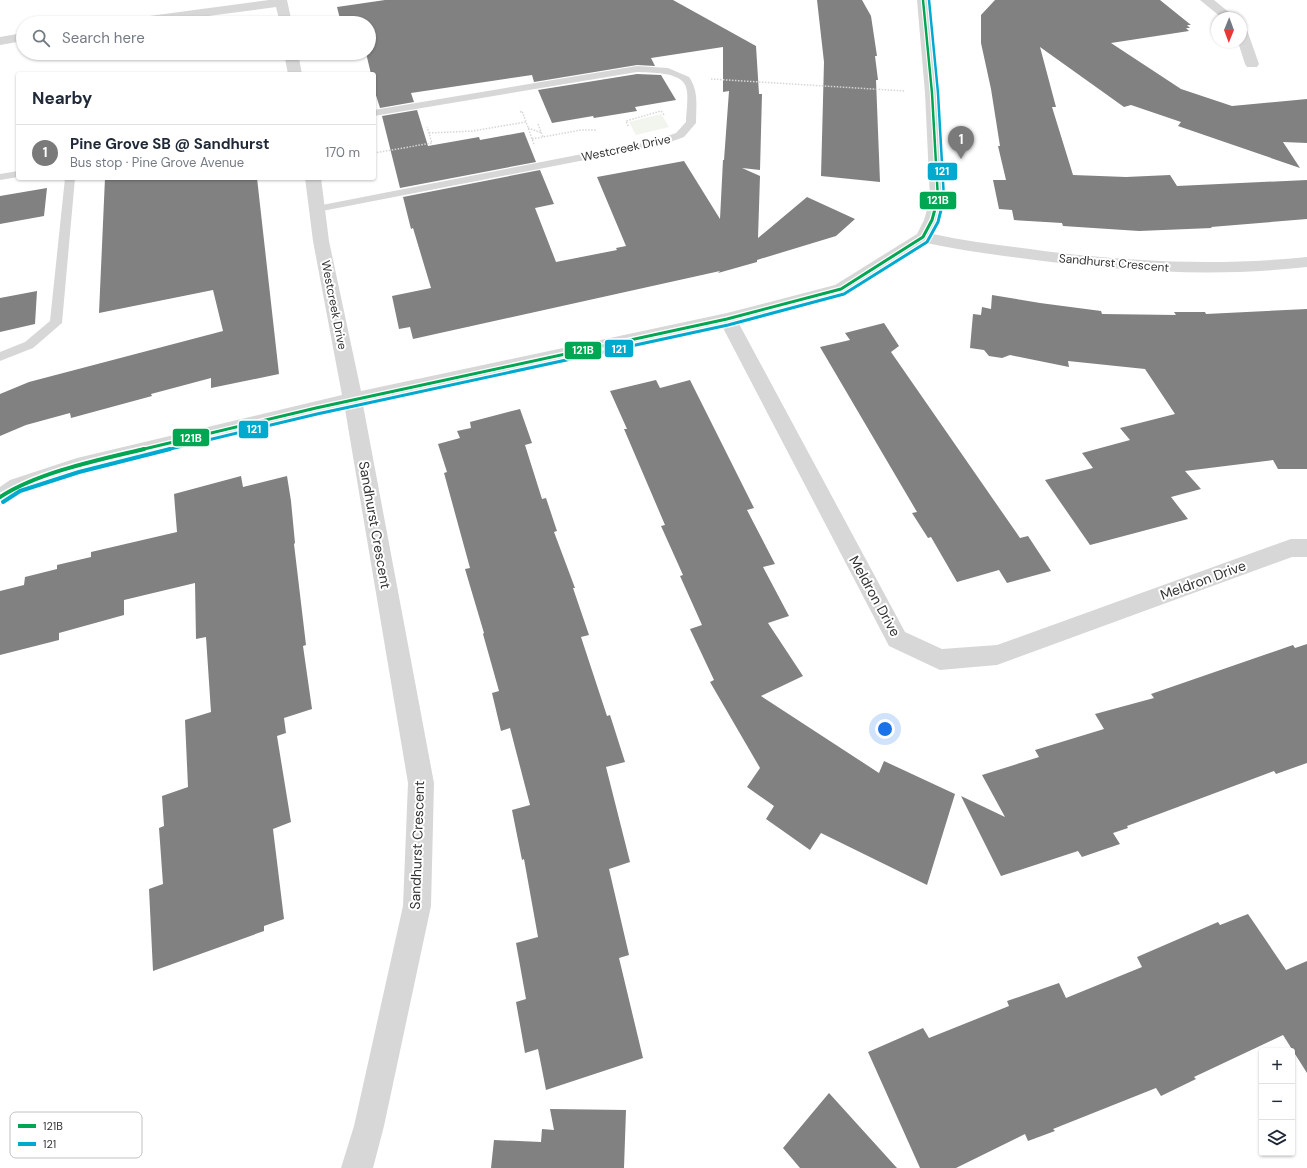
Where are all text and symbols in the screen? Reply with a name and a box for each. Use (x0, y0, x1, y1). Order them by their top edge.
north arrow (1211, 12, 1247, 48)
search box (16, 16, 376, 60)
icon: search (30, 27, 52, 49)
text: Search here (62, 28, 145, 48)
text: Nearby (32, 87, 92, 109)
pin: 1 (948, 126, 974, 159)
street label: Westcreek Drive (580, 131, 672, 165)
text: Pine Grove SB @ Sandhurst (70, 134, 270, 154)
text: 1 (43, 144, 47, 161)
text: 170 m (325, 144, 360, 161)
text: Bus stop · Pine Grove Avenue (70, 154, 244, 171)
line badge: 121 (927, 162, 958, 181)
text: 121 (935, 164, 949, 178)
line badge: 121B (919, 191, 957, 210)
text: 121B (927, 193, 949, 207)
street label: Sandhurst Crescent (1058, 250, 1170, 276)
street label: Westcreek Drive (318, 259, 351, 351)
line badge: 121 (604, 339, 634, 358)
line badge: 121B (564, 341, 602, 360)
text: 121 (612, 342, 626, 356)
text: 121B (572, 343, 594, 357)
line badge: 121 (238, 420, 269, 439)
text: 121 (247, 422, 261, 436)
line badge: 121B (172, 428, 210, 447)
text: 121B (180, 431, 202, 445)
street label: Sandhurst Crescent (355, 460, 395, 590)
street label: Meldron Drive (845, 552, 905, 640)
street label: Meldron Drive (1158, 556, 1248, 604)
your location (875, 719, 895, 739)
street label: Sandhurst Crescent (406, 780, 428, 910)
map controls (1259, 1048, 1295, 1156)
button: + (1259, 1048, 1295, 1084)
button: − (1259, 1084, 1295, 1120)
legend (10, 1112, 142, 1158)
text: 121B (43, 1119, 63, 1133)
button: layers (1259, 1120, 1295, 1156)
text: 121 (43, 1137, 56, 1151)

